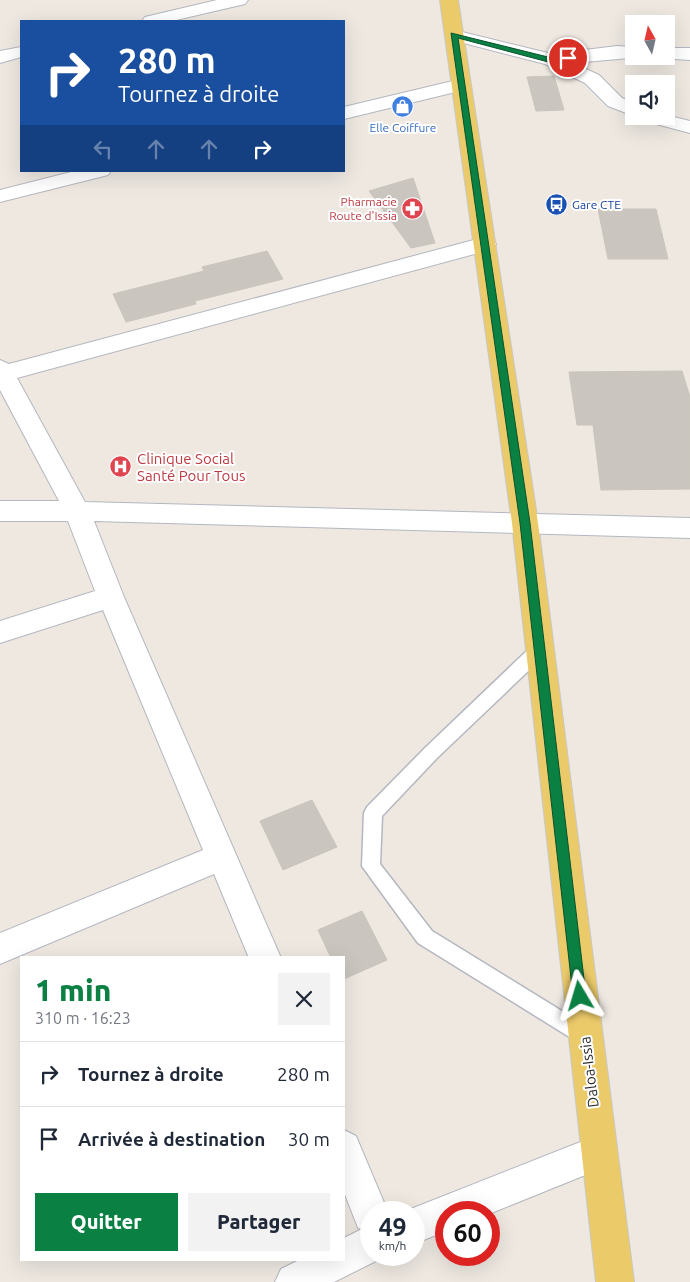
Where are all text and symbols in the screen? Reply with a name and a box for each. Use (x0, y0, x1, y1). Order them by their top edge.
north arrow (625, 15, 675, 65)
map controls (625, 15, 675, 125)
pin (547, 37, 589, 79)
icon: right (35, 40, 100, 105)
text: 280 m (118, 40, 216, 80)
icon: arrive (554, 44, 582, 72)
button: sound (625, 75, 675, 125)
text: Tournez à droite (118, 81, 279, 106)
shop icon: Elle Coiffure (391, 94, 415, 118)
place label: Elle Coiffure (370, 121, 436, 134)
icon: left (89, 135, 117, 163)
icon: ahead (142, 135, 170, 163)
icon: ahead (195, 135, 223, 163)
icon: right (248, 135, 276, 163)
bus stop icon: Gare CTE (544, 192, 568, 216)
place label: Pharmacie Route d'Issia (329, 195, 397, 222)
pharmacy icon: Pharmacie Route d'Issia (401, 196, 425, 220)
place label: Gare CTE (572, 198, 621, 211)
place label: Clinique Social Santé Pour Tous (137, 450, 245, 484)
hospital icon: Clinique Social Santé Pour Tous (109, 455, 133, 479)
position arrow (553, 969, 605, 1021)
text: 1 min (35, 973, 111, 1007)
button: close (278, 973, 330, 1025)
text: 310 m · 16:23 (35, 1009, 131, 1027)
street label: Daloa-Issia (576, 1036, 602, 1108)
icon: right (35, 1060, 63, 1088)
text: Tournez à droite (78, 1063, 224, 1085)
text: 280 m (277, 1063, 330, 1085)
icon: arrive (35, 1125, 63, 1153)
text: Arrivée à destination (78, 1128, 265, 1150)
text: 30 m (288, 1128, 330, 1150)
button: Quitter (35, 1193, 178, 1251)
button: Partager (188, 1193, 330, 1251)
speed limit sign: 60 (435, 1201, 500, 1266)
text: 49 (378, 1213, 407, 1241)
text: km/h (379, 1239, 406, 1252)

